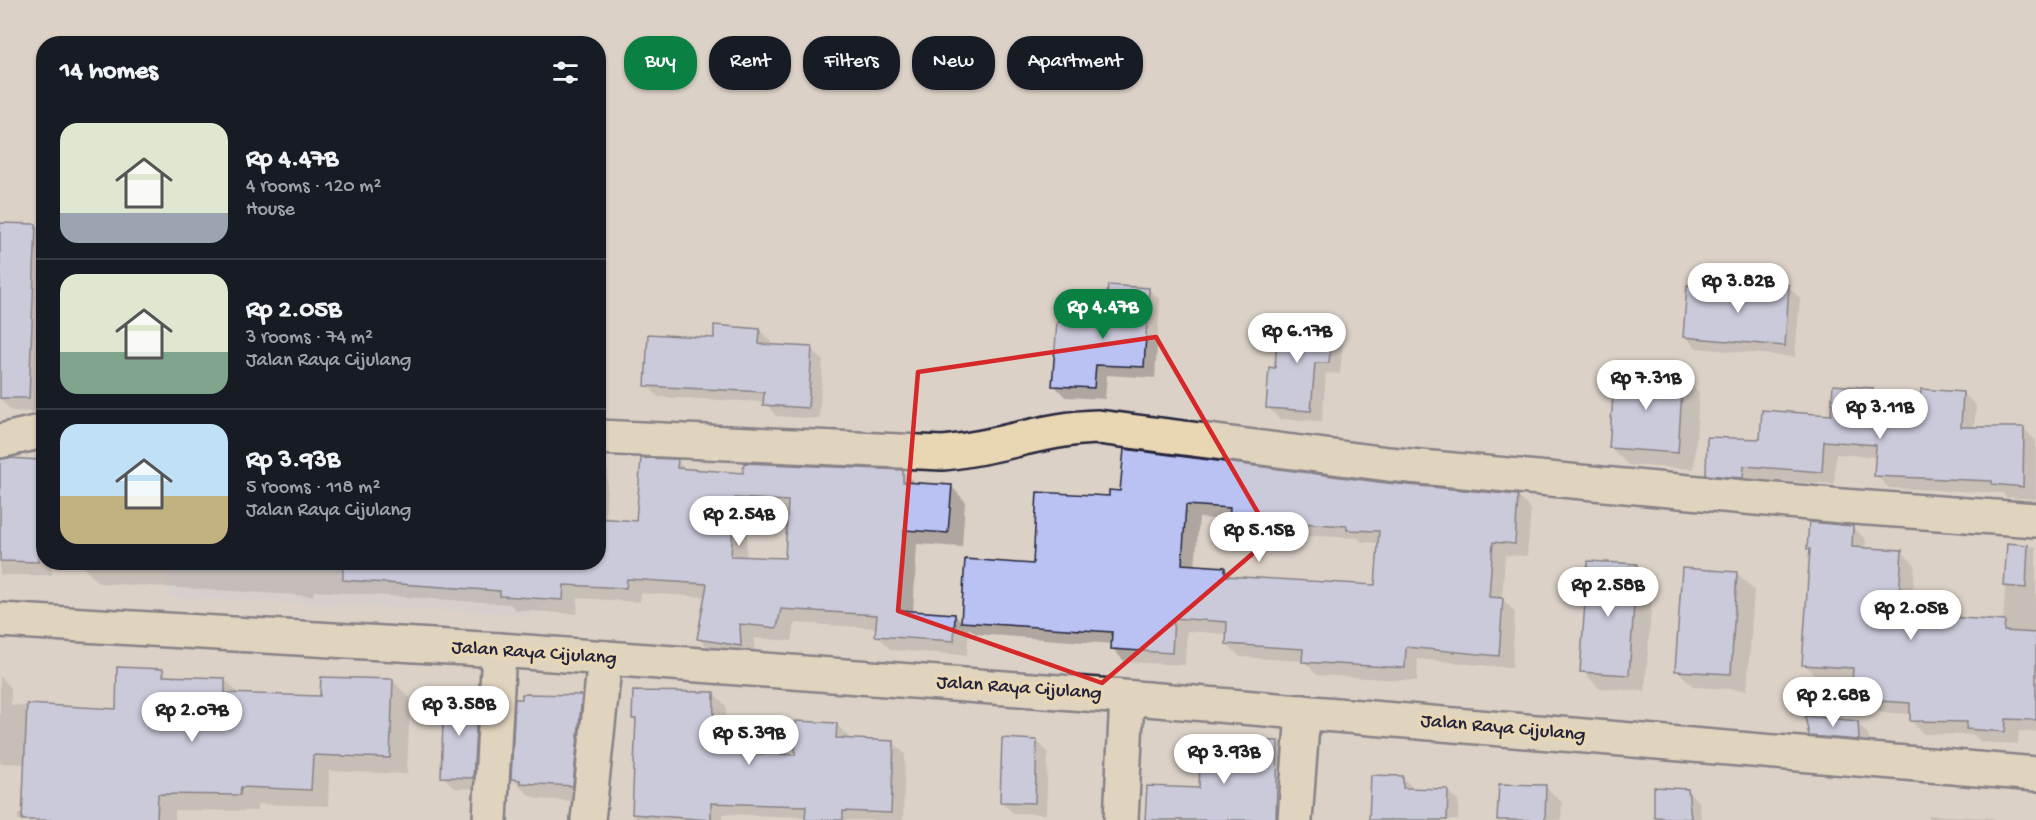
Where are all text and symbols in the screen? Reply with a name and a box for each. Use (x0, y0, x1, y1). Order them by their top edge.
chip: Buy (624, 36, 697, 90)
chip: Rent (709, 36, 791, 90)
chip: Filters (803, 36, 900, 90)
chip: New (912, 36, 995, 90)
chip: Apartment (1007, 36, 1143, 90)
icon: filters (549, 56, 582, 89)
text: 14 homes (60, 57, 158, 88)
text: Rp 4.47B (246, 145, 338, 176)
icon: home (108, 147, 180, 219)
text: 4 rooms · 120 m² (246, 176, 381, 199)
text: House (246, 199, 295, 222)
pin: Rp 3.82B (1676, 263, 1800, 314)
text: Rp 3.82B (1702, 271, 1774, 294)
pin: Rp 4.47B (1041, 289, 1165, 340)
text: Rp 2.05B (246, 296, 341, 327)
text: Rp 4.47B (1068, 297, 1138, 320)
icon: home (108, 298, 180, 370)
pin: Rp 6.17B (1235, 313, 1359, 364)
text: Rp 6.17B (1262, 321, 1332, 344)
text: 3 rooms · 74 m² (246, 327, 373, 350)
text: Jalan Raya Cijulang (246, 350, 411, 373)
pin: Rp 7.31B (1584, 360, 1708, 411)
text: Rp 7.31B (1611, 368, 1681, 391)
pin: Rp 3.11B (1818, 389, 1942, 440)
text: Rp 3.11B (1846, 397, 1914, 420)
text: Rp 3.93B (246, 446, 340, 477)
icon: home (108, 448, 180, 520)
text: 5 rooms · 118 m² (246, 477, 380, 500)
pin: Rp 2.54B (677, 496, 801, 547)
text: Jalan Raya Cijulang (246, 500, 411, 523)
text: Rp 2.54B (703, 504, 775, 527)
pin: Rp 5.15B (1197, 512, 1321, 563)
text: Rp 5.15B (1224, 520, 1294, 543)
pin: Rp 2.58B (1546, 567, 1670, 618)
text: Rp 2.58B (1572, 575, 1644, 598)
pin: Rp 2.05B (1849, 590, 1973, 641)
text: Rp 2.05B (1874, 598, 1948, 621)
street label: Jalan Raya Cijulang (451, 637, 617, 671)
street label: Jalan Raya Cijulang (936, 672, 1102, 706)
pin: Rp 2.68B (1771, 677, 1895, 728)
text: Rp 2.68B (1797, 685, 1869, 708)
pin: Rp 3.58B (397, 686, 521, 737)
pin: Rp 2.07B (130, 692, 254, 743)
text: Rp 3.58B (422, 694, 496, 717)
text: Rp 2.07B (155, 700, 229, 723)
street label: Jalan Raya Cijulang (1420, 710, 1586, 748)
pin: Rp 5.39B (687, 715, 811, 766)
text: Rp 5.39B (713, 723, 785, 746)
pin: Rp 3.93B (1162, 734, 1286, 785)
text: Rp 3.93B (1188, 742, 1260, 765)

